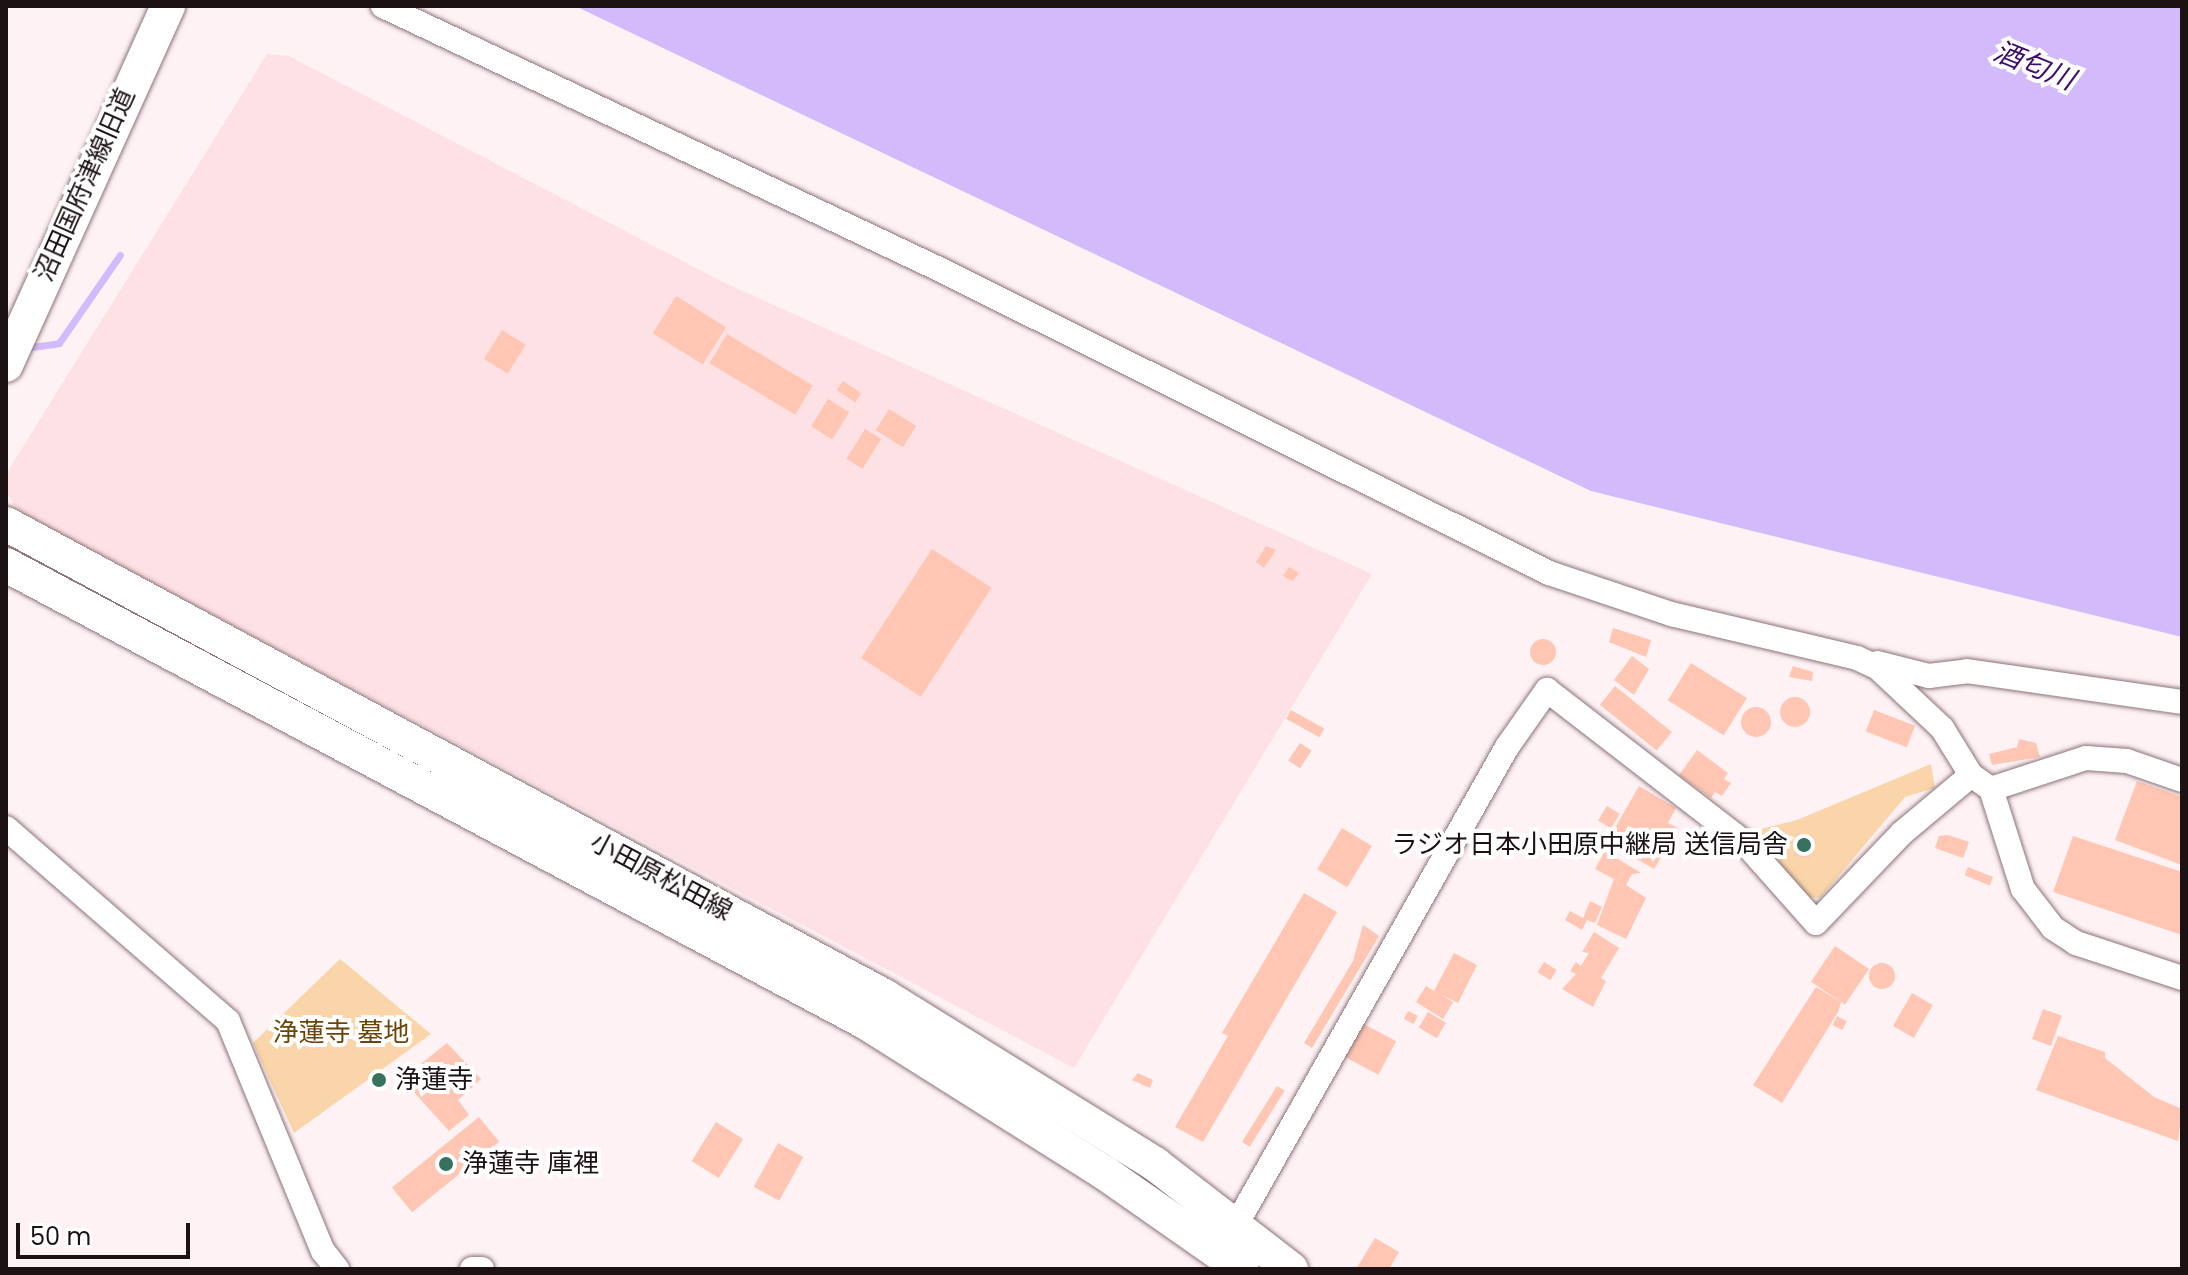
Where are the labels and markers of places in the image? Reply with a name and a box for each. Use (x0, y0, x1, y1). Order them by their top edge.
place label: ラジオ日本小田原中継局 送信局舎 (1391, 829, 1788, 861)
marker: ラジオ日本小田原中継局 送信局舎 (1795, 836, 1813, 854)
place label: 浄蓮寺 (395, 1064, 473, 1096)
marker: 浄蓮寺 (370, 1071, 388, 1089)
place label: 浄蓮寺 庫裡 (462, 1148, 599, 1180)
marker: 浄蓮寺 庫裡 (437, 1155, 455, 1173)

